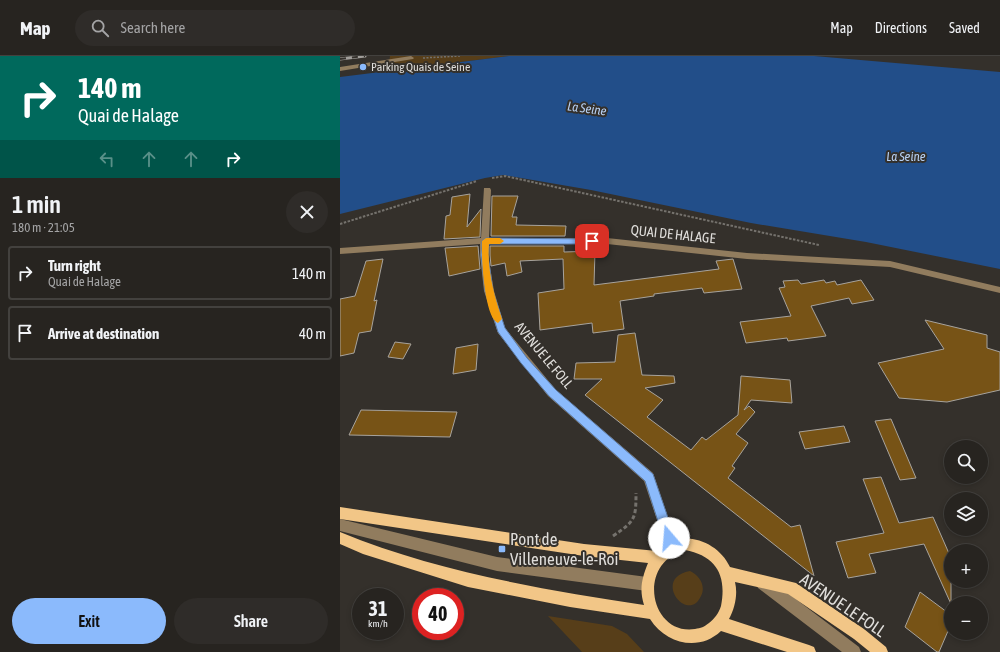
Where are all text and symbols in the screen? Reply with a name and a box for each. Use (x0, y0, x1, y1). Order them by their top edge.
search box (75, 10, 355, 46)
text: Map (20, 17, 51, 39)
icon: search (89, 17, 111, 39)
text: Search here (121, 19, 185, 36)
text: Map (830, 20, 853, 36)
text: Directions (875, 20, 927, 36)
text: Saved (949, 20, 980, 36)
place label: Parking Quais de Seine (371, 60, 470, 74)
marker: Parking Quais de Seine (358, 62, 368, 72)
icon: right (12, 72, 64, 124)
text: 140 m (78, 72, 141, 104)
water label: La Seine (566, 98, 608, 119)
text: Quai de Halage (78, 105, 179, 126)
icon: left (96, 148, 118, 170)
icon: ahead (138, 148, 160, 170)
icon: ahead (180, 148, 202, 170)
icon: right (222, 148, 244, 170)
water label: La Seine (886, 149, 926, 164)
text: 1 min (12, 191, 61, 218)
button: close (286, 191, 328, 233)
text: 180 m · 21:05 (12, 220, 75, 235)
street label: QUAI DE HALAGE (630, 222, 716, 246)
pin (575, 224, 609, 258)
icon: arrive (581, 230, 603, 252)
text: Turn right (48, 257, 101, 274)
icon: right (14, 262, 36, 284)
text: 140 m (292, 265, 326, 282)
text: Quai de Halage (48, 274, 121, 289)
street label: AVENUE LE FOLL (512, 319, 577, 392)
icon: arrive (14, 322, 36, 344)
text: Arrive at destination (48, 325, 159, 342)
text: 40 m (299, 325, 326, 342)
map controls (944, 440, 988, 640)
button: search (944, 440, 988, 484)
button: layers (944, 492, 988, 536)
position arrow (648, 517, 690, 559)
place label: Pont de Villeneuve-le-Roi (510, 529, 618, 569)
marker: Pont de Villeneuve-le-Roi (497, 544, 507, 554)
button: + (944, 544, 988, 588)
street label: AVENUE LE FOLL (796, 569, 890, 641)
speed limit sign: 40 (412, 588, 464, 640)
button: − (944, 596, 988, 640)
text: 31 (369, 597, 387, 620)
button: Exit (12, 598, 166, 644)
button: Share (174, 598, 328, 644)
text: km/h (368, 618, 388, 629)

